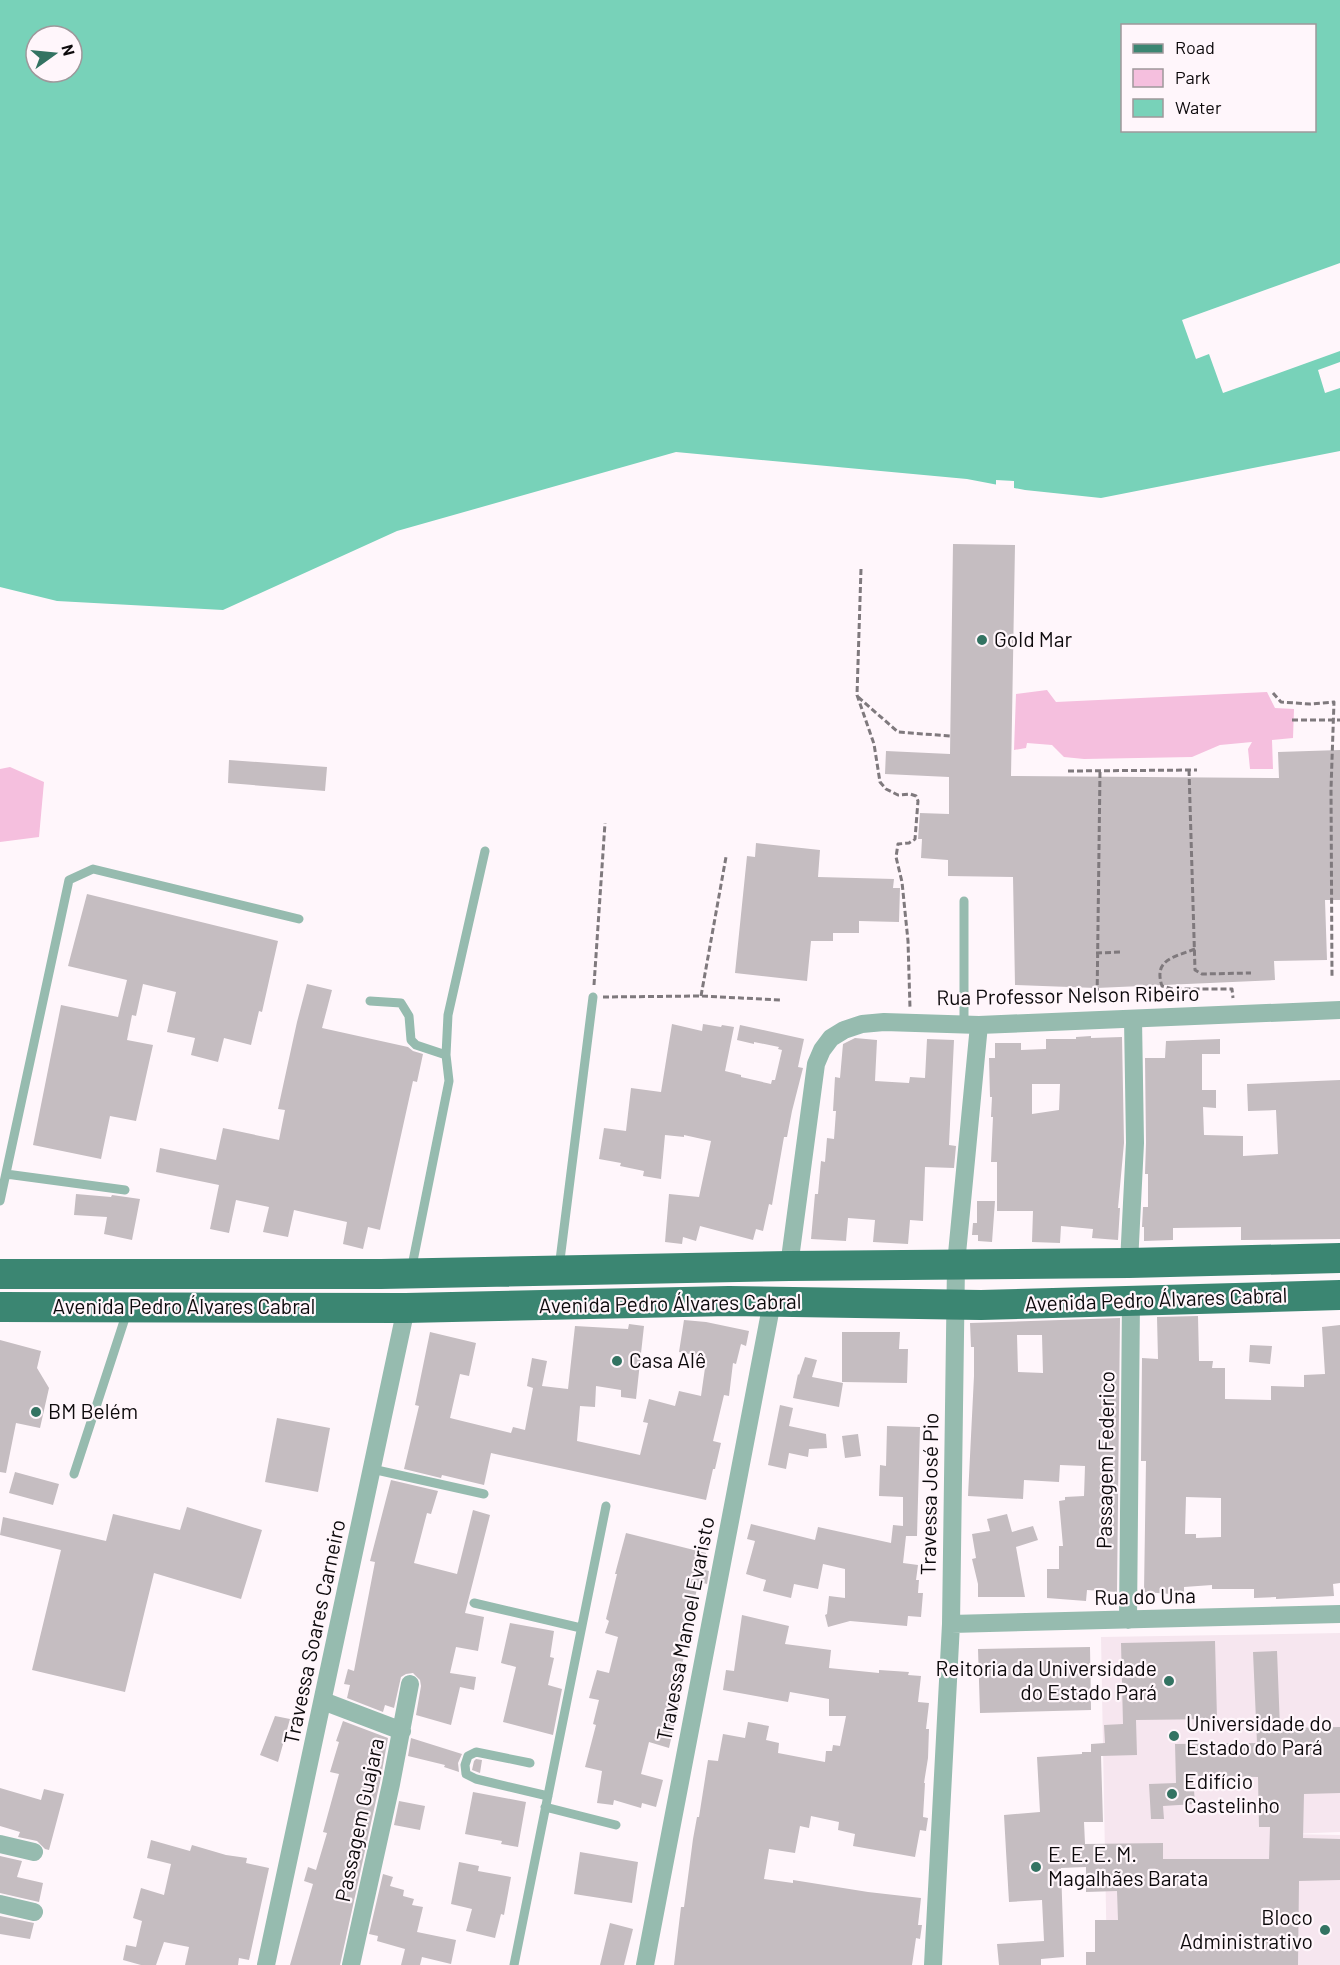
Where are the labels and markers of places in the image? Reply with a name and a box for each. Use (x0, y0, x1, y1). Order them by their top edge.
place label: Gold Mar (994, 626, 1073, 651)
marker: Gold Mar (975, 633, 989, 647)
place label: Casa Alê (629, 1347, 706, 1372)
marker: Casa Alê (610, 1354, 624, 1368)
place label: BM Belém (48, 1398, 138, 1423)
marker: BM Belém (29, 1405, 43, 1419)
place label: Reitoria da Universidade do Estado Pará (936, 1655, 1157, 1704)
marker: Reitoria da Universidade do Estado Pará (1162, 1674, 1176, 1688)
place label: Universidade do Estado do Pará (1186, 1710, 1332, 1759)
marker: Universidade do Estado do Pará (1167, 1729, 1181, 1743)
place label: Edifício Castelinho (1184, 1768, 1280, 1817)
marker: Edifício Castelinho (1165, 1787, 1179, 1801)
place label: E. E. E. M. Magalhães Barata (1048, 1841, 1208, 1890)
marker: E. E. E. M. Magalhães Barata (1029, 1860, 1043, 1874)
place label: Bloco Administrativo (1180, 1904, 1313, 1953)
marker: Bloco Administrativo (1318, 1923, 1332, 1937)

